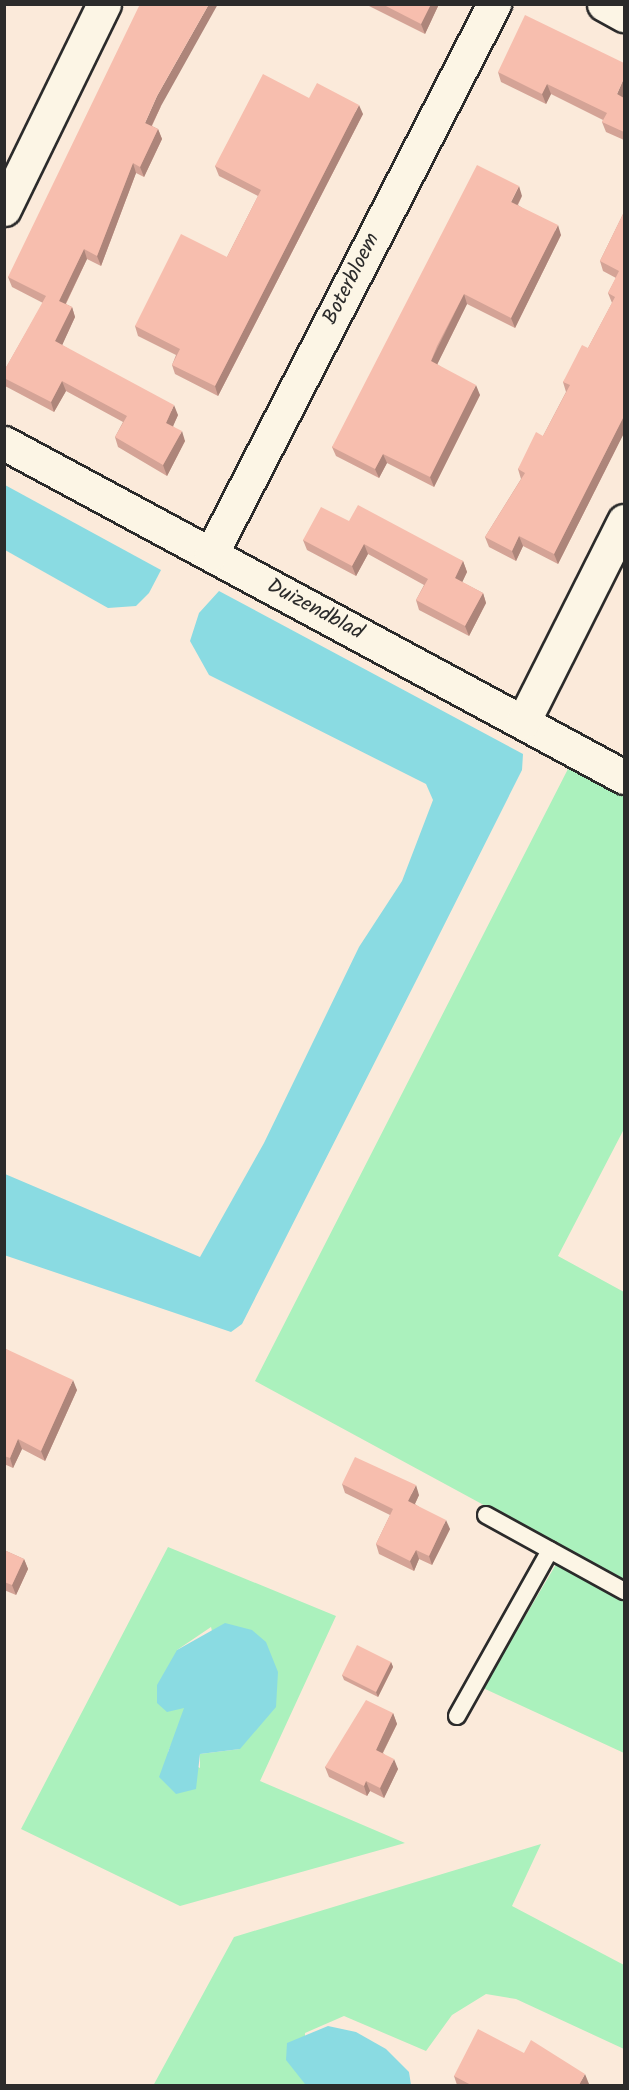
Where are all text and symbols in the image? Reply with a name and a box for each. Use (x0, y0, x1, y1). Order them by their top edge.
street label: Boterbloem (318, 229, 386, 329)
street label: Duizendblad (263, 574, 367, 646)

